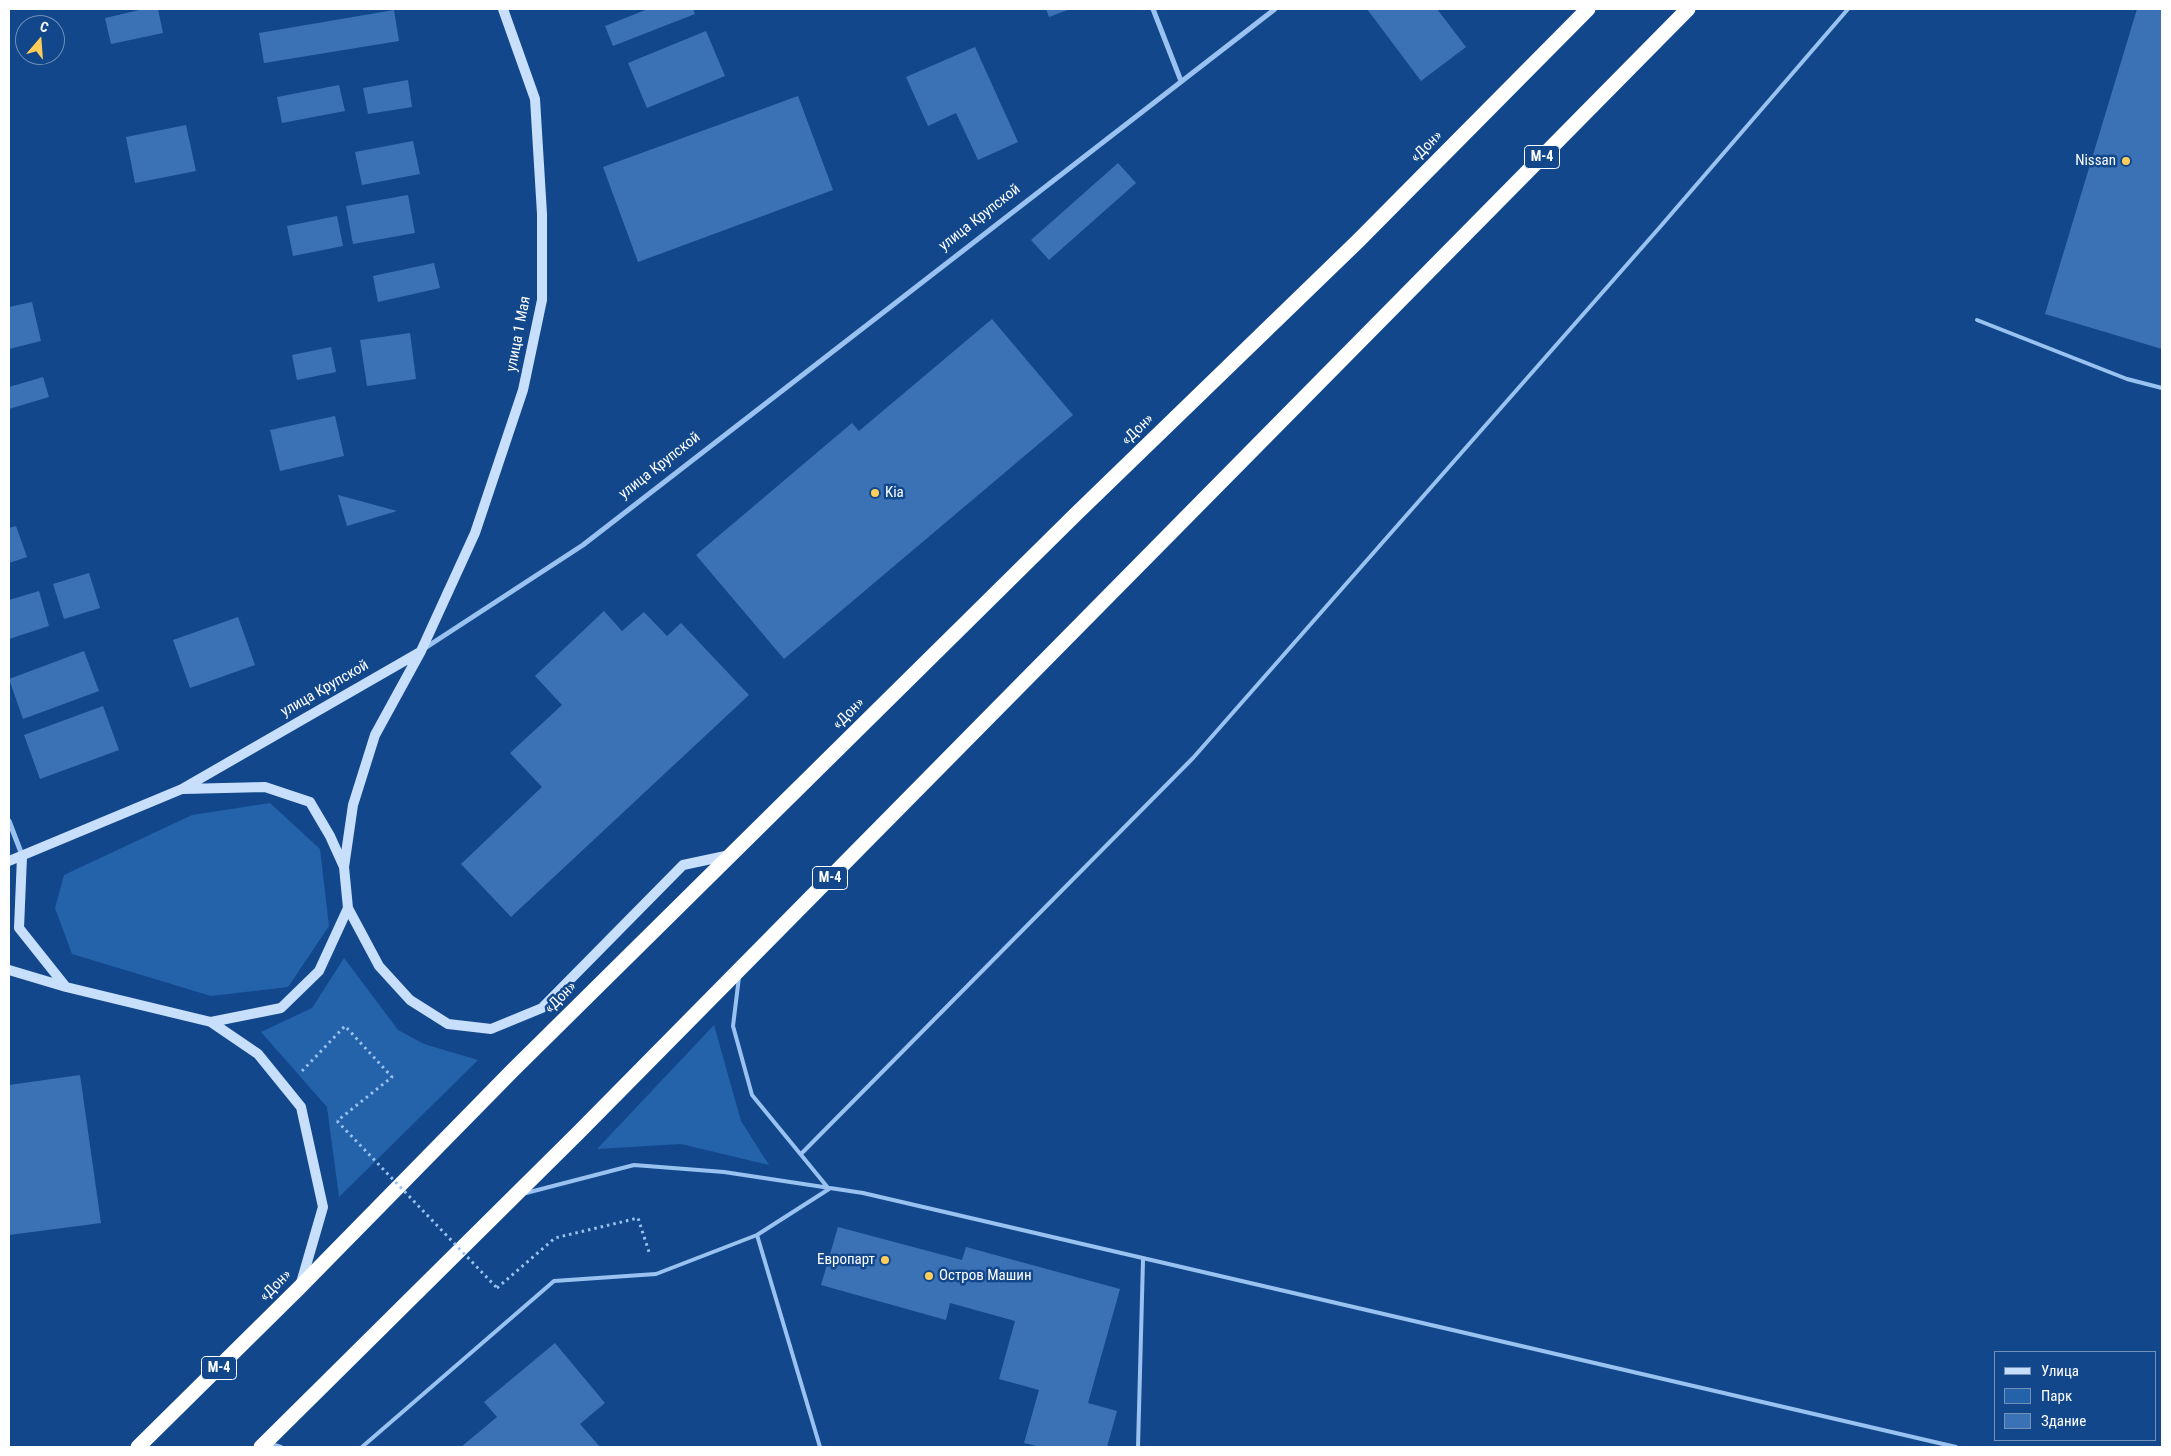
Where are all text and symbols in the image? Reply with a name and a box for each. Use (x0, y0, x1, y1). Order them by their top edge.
north arrow (15, 15, 65, 65)
text: С (38, 18, 51, 36)
street label: «Дон» (1407, 127, 1447, 167)
road number: М-4 (1524, 146, 1560, 168)
place label: Nissan (2075, 152, 2116, 170)
marker: Nissan (2120, 155, 2132, 167)
street label: улица Крупской (936, 181, 1024, 255)
street label: улица 1 Мая (503, 295, 535, 373)
street label: «Дон» (1118, 410, 1158, 450)
street label: улица Крупской (616, 429, 704, 503)
place label: Kia (885, 484, 904, 502)
marker: Kia (869, 487, 881, 499)
street label: улица Крупской (278, 657, 372, 721)
street label: «Дон» (829, 694, 869, 734)
road number: М-4 (812, 866, 848, 890)
street label: «Дон» (541, 978, 581, 1018)
place label: Европарт (817, 1251, 875, 1269)
marker: Европарт (879, 1254, 891, 1266)
street label: «Дон» (256, 1266, 296, 1306)
place label: Остров Машин (939, 1267, 1032, 1285)
marker: Остров Машин (923, 1270, 935, 1282)
legend (1994, 1351, 2156, 1441)
road number: М-4 (202, 1356, 236, 1380)
text: Улица (2041, 1362, 2079, 1380)
text: Парк (2041, 1387, 2072, 1405)
text: Здание (2041, 1412, 2086, 1430)

